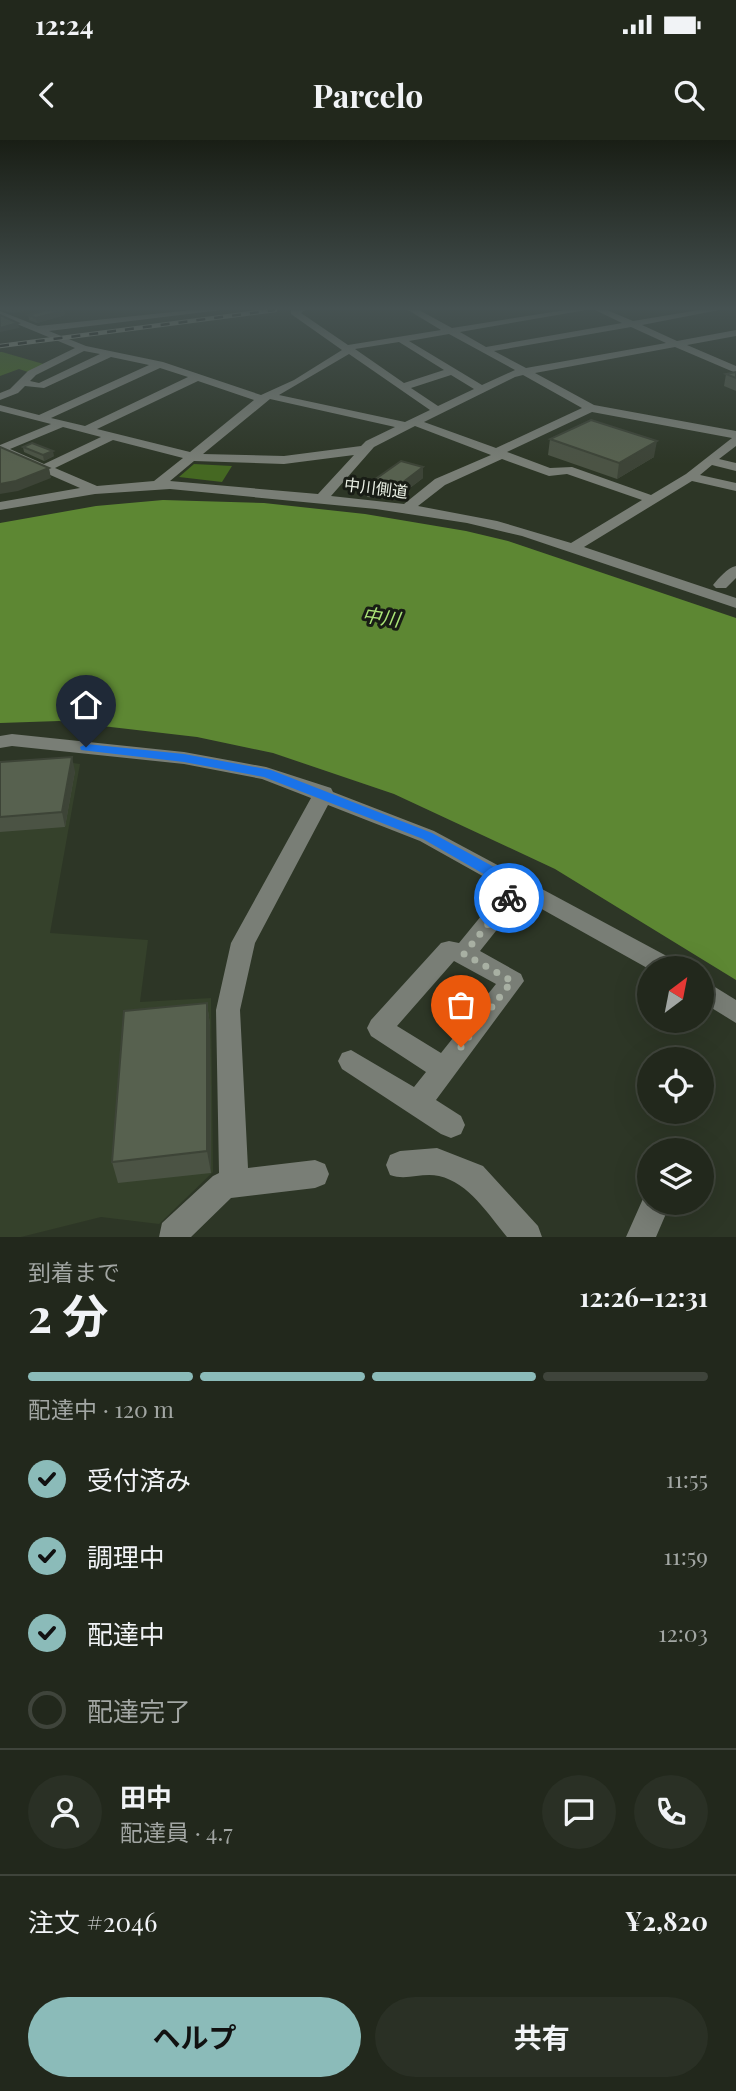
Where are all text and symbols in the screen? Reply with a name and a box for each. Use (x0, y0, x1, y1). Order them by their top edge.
text: 12:24 (35, 7, 93, 42)
text: Parcelo (313, 73, 423, 116)
icon: back (28, 76, 66, 114)
icon: search (670, 76, 708, 114)
street label: 中川側道 (343, 473, 409, 502)
water label: 中川 (361, 600, 404, 632)
pin (56, 675, 116, 747)
icon: home (67, 686, 105, 724)
courier (474, 863, 544, 933)
icon: bike (490, 879, 528, 917)
north arrow (637, 956, 714, 1032)
map controls (637, 956, 714, 1215)
pin (431, 975, 491, 1047)
icon: bag (442, 986, 480, 1024)
button: locate (637, 1047, 714, 1124)
button: layers (637, 1138, 714, 1215)
text: 到着まで (28, 1256, 120, 1287)
text: 12:26–12:31 (580, 1279, 708, 1314)
text: 2 分 (28, 1283, 108, 1345)
text: 配達中 · 120 m (28, 1393, 174, 1424)
icon: check (28, 1460, 66, 1498)
text: 受付済み (87, 1462, 191, 1497)
text: 11:55 (666, 1463, 708, 1494)
icon: check (28, 1537, 66, 1575)
text: 調理中 (87, 1539, 165, 1574)
text: 11:59 (664, 1540, 708, 1571)
icon: check (28, 1614, 66, 1652)
text: 配達中 (87, 1616, 165, 1651)
text: 12:03 (658, 1617, 708, 1648)
text: 配達完了 (87, 1693, 191, 1728)
button: person (28, 1775, 102, 1849)
button: chat (542, 1775, 616, 1849)
button: phone (634, 1775, 708, 1849)
text: 田中 (120, 1779, 172, 1814)
text: 配達員 · 4.7 (120, 1816, 233, 1847)
text: ¥2,820 (625, 1903, 708, 1938)
text: 注文 #2046 (28, 1904, 157, 1939)
button: ヘルプ (28, 1997, 361, 2077)
button: 共有 (375, 1997, 708, 2077)

